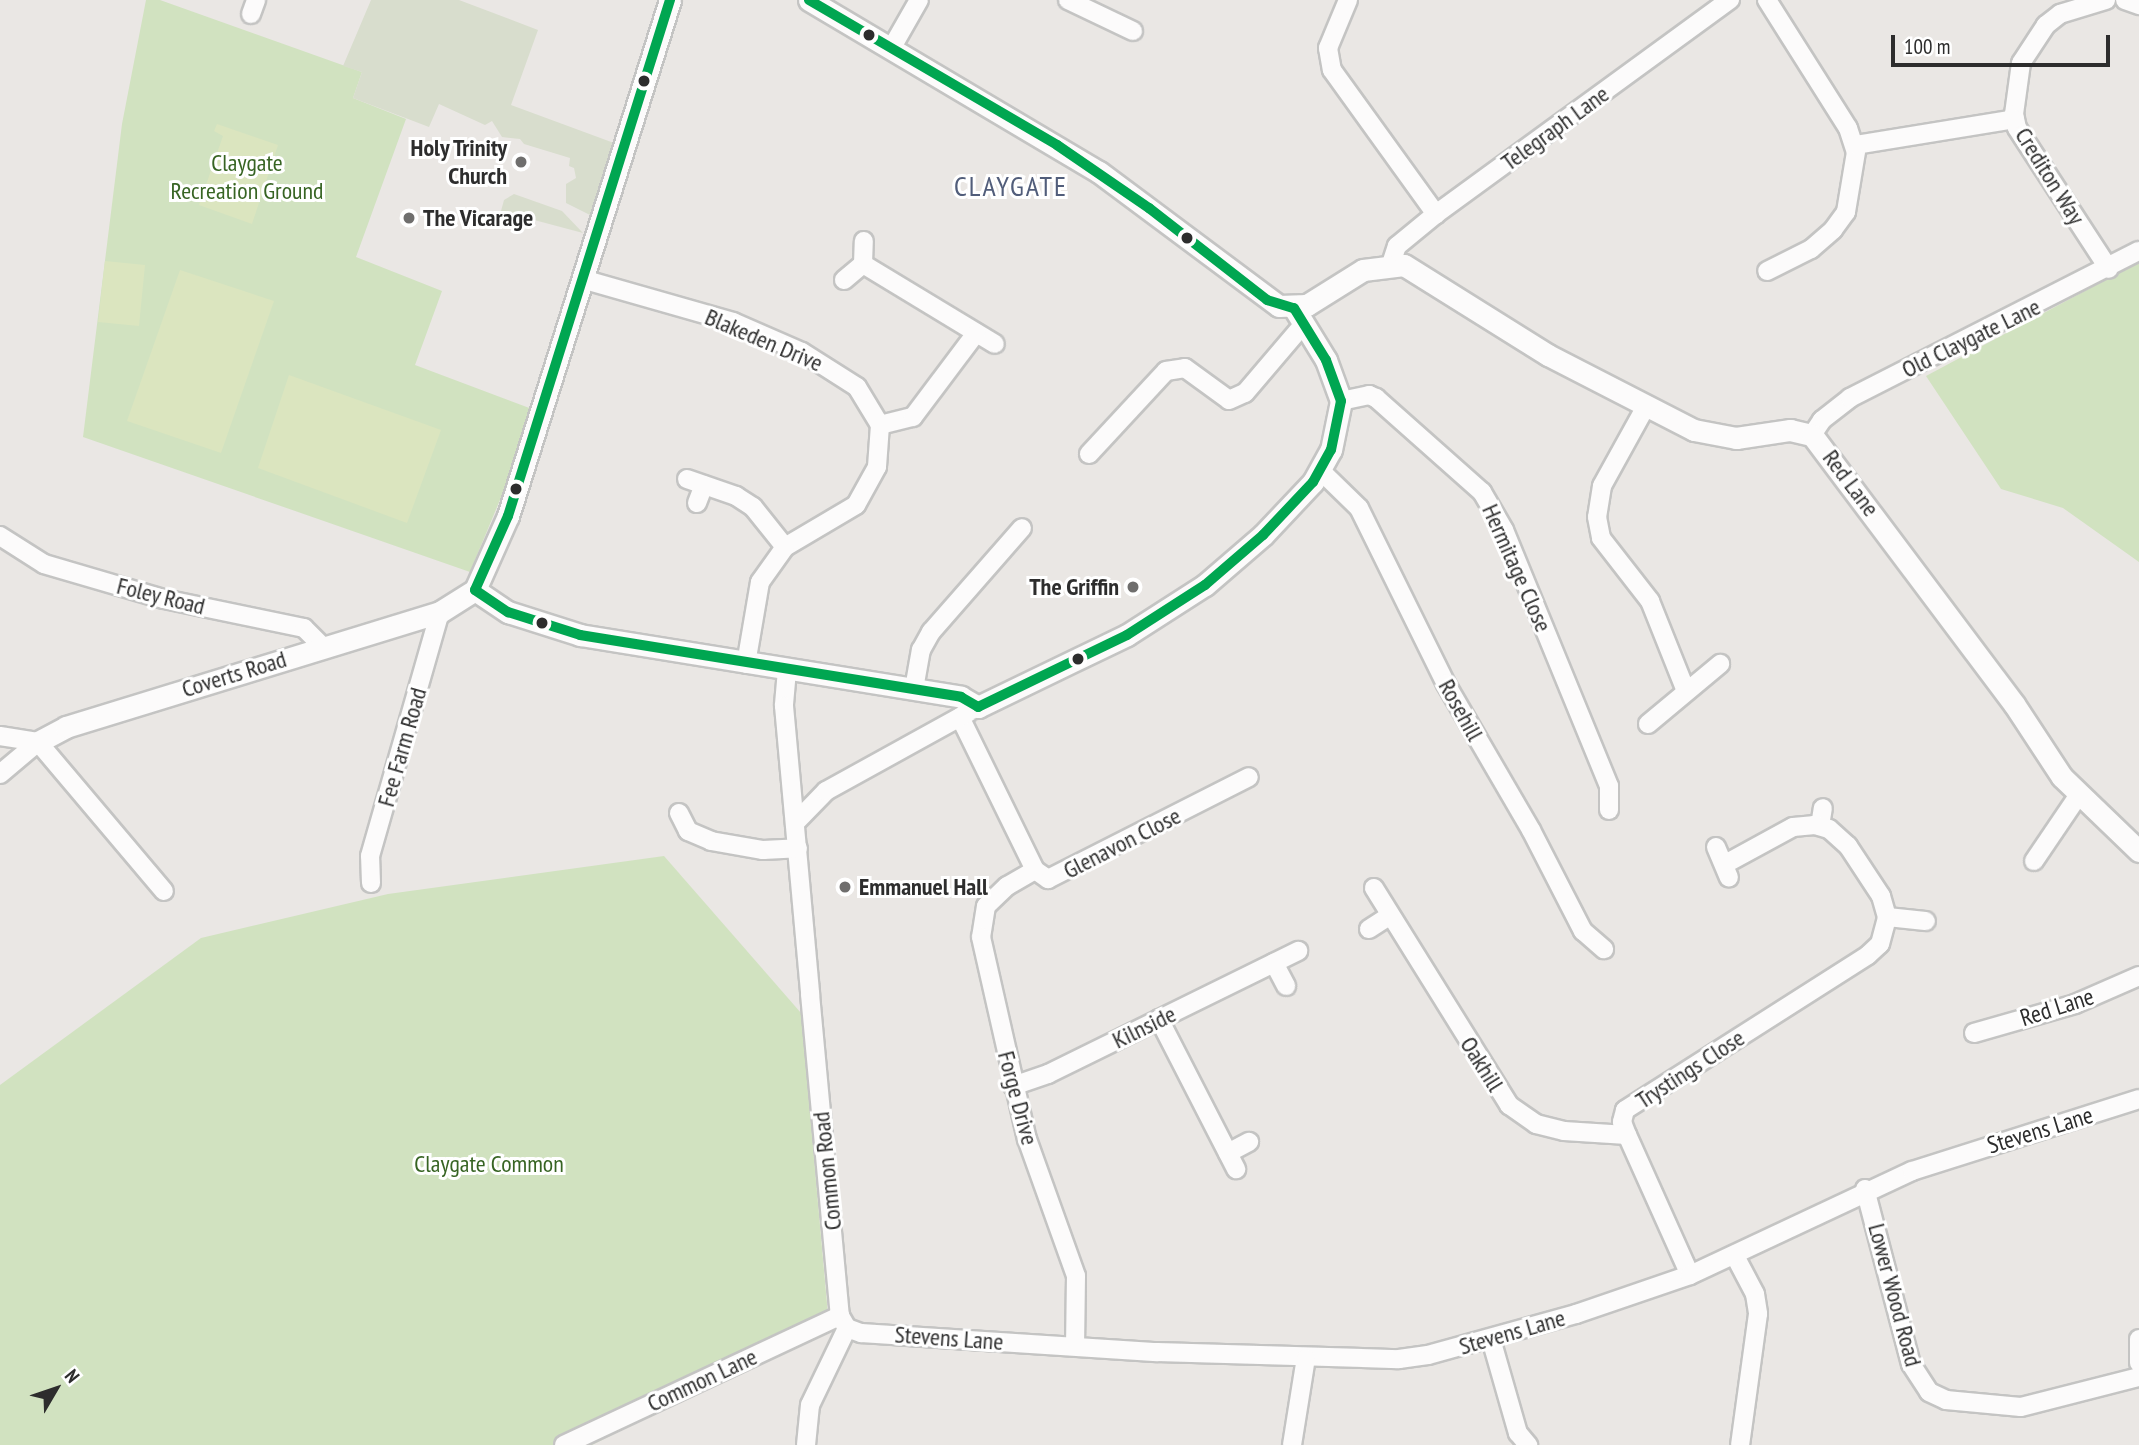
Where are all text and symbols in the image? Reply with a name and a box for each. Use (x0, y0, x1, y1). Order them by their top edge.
scale bar (1894, 21, 2113, 65)
unlabelled marker (862, 28, 876, 42)
text: 100 m (1904, 33, 1950, 60)
unlabelled marker (637, 74, 651, 88)
street label: Telegraph Lane (1496, 79, 1614, 177)
street label: Crediton Way (2009, 122, 2091, 230)
place label: Holy Trinity Church (409, 134, 507, 190)
park label: Claygate Recreation Ground (171, 149, 323, 205)
marker: Holy Trinity Church (513, 154, 529, 170)
district label: CLAYGATE (955, 169, 1067, 203)
place label: The Vicarage (423, 204, 534, 232)
marker: The Vicarage (401, 210, 417, 226)
unlabelled marker (1180, 231, 1194, 245)
street label: Old Claygate Lane (1897, 292, 2045, 384)
street label: Blakeden Drive (701, 302, 827, 378)
street label: Red Lane (1817, 444, 1885, 522)
unlabelled marker (509, 482, 523, 496)
street label: Hermitage Close (1476, 500, 1558, 636)
street label: Foley Road (114, 571, 208, 621)
place label: The Griffin (1029, 573, 1119, 601)
marker: The Griffin (1125, 579, 1141, 595)
unlabelled marker (535, 616, 549, 630)
street label: Coverts Road (178, 645, 290, 703)
unlabelled marker (1071, 652, 1085, 666)
street label: Rosehill (1432, 674, 1490, 746)
street label: Fee Farm Road (371, 684, 433, 810)
street label: Glenavon Close (1059, 801, 1185, 885)
place label: Emmanuel Hall (859, 873, 988, 901)
marker: Emmanuel Hall (837, 879, 853, 895)
street label: Red Lane (2017, 982, 2097, 1032)
street label: Kilnside (1108, 999, 1180, 1055)
street label: Trystings Close (1630, 1023, 1750, 1115)
street label: Oakhill (1454, 1031, 1510, 1097)
street label: Forge Drive (992, 1048, 1044, 1148)
street label: Stevens Lane (1984, 1100, 2096, 1160)
street label: Common Road (806, 1110, 848, 1232)
park label: Claygate Common (414, 1150, 564, 1178)
street label: Lower Wood Road (1862, 1220, 1928, 1370)
street label: Stevens Lane (1456, 1303, 1568, 1361)
street label: Stevens Lane (894, 1320, 1004, 1356)
street label: Common Lane (643, 1342, 761, 1418)
north arrow (21, 1354, 91, 1424)
text: N (60, 1364, 85, 1387)

